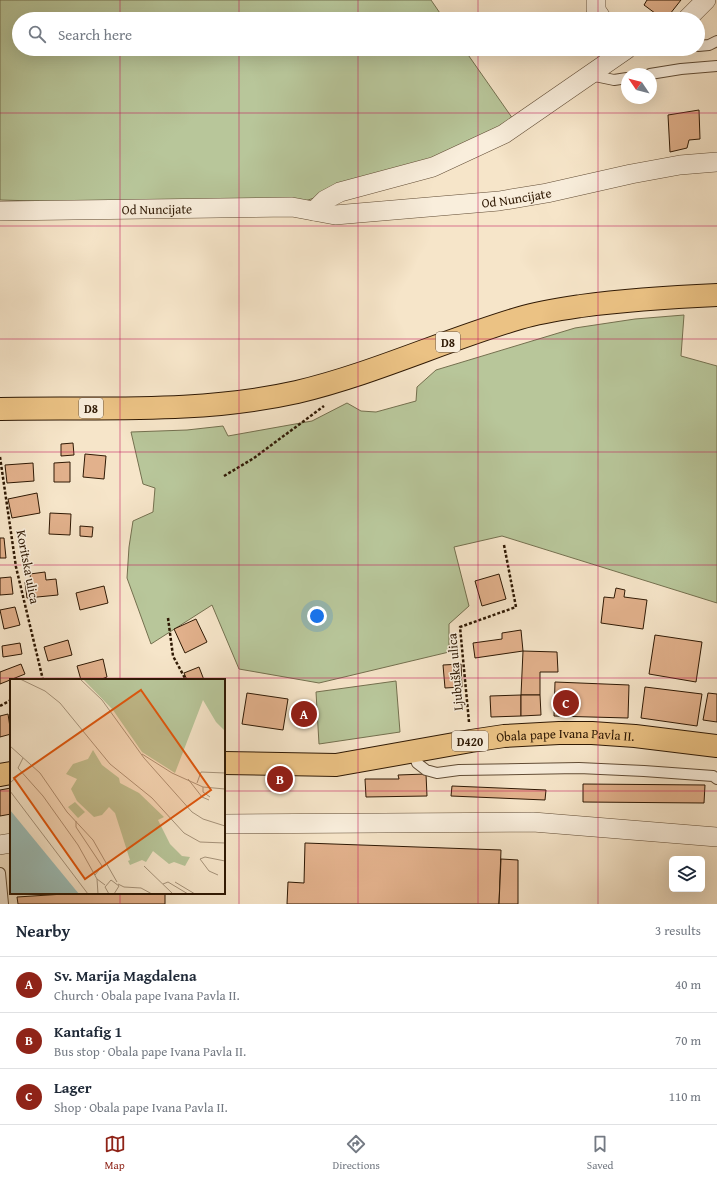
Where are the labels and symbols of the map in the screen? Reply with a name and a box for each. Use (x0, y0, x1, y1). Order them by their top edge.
north arrow (621, 68, 657, 104)
street label: Od Nuncijate (481, 183, 553, 212)
street label: Od Nuncijate (122, 199, 192, 219)
road number: D8 (436, 332, 460, 352)
road number: D8 (79, 398, 103, 418)
street label: Koritska ulica (12, 528, 45, 606)
your location (307, 606, 327, 626)
street label: Ljubuška ulica (442, 632, 468, 712)
inset map (10, 679, 225, 894)
pin: C (553, 688, 579, 718)
pin: A (291, 699, 317, 729)
street label: Obala pape Ivana Pavla II. (495, 723, 635, 747)
road number: D420 (452, 731, 488, 751)
pin: B (267, 764, 293, 794)

